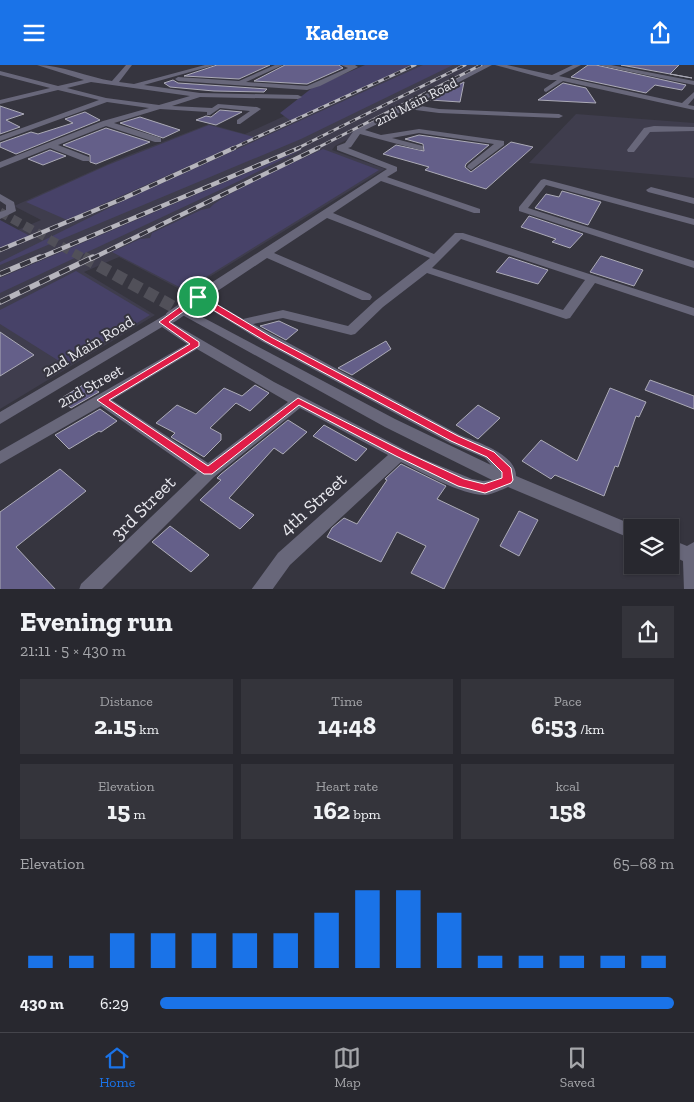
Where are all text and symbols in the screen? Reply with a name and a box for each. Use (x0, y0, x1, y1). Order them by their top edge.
icon: menu (20, 19, 48, 47)
text: Kadence (305, 19, 389, 46)
icon: share (646, 19, 674, 47)
street label: 2nd Main Road (372, 74, 460, 130)
pin (177, 276, 219, 318)
icon: arrive (184, 283, 212, 311)
street label: 2nd Main Road (39, 311, 137, 381)
street label: 2nd Street (54, 360, 126, 412)
street label: 4th Street (275, 468, 351, 540)
street label: 3rd Street (106, 471, 180, 545)
map controls (624, 519, 679, 574)
button: layers (624, 519, 679, 574)
text: Evening run (20, 605, 173, 638)
button: share (622, 606, 674, 658)
text: 21:11 · 5 × 430 m (20, 641, 126, 660)
text: Distance (100, 693, 153, 710)
text: Time (331, 693, 363, 710)
text: Pace (554, 693, 582, 710)
text: 2.15 (94, 710, 136, 740)
text: 14:48 (318, 710, 376, 740)
text: 6:53 (531, 710, 577, 740)
text: km (136, 721, 159, 738)
text: /km (577, 721, 604, 738)
text: Elevation (98, 778, 155, 795)
text: Heart rate (316, 778, 378, 795)
text: kcal (556, 778, 580, 795)
text: 15 (107, 795, 130, 825)
text: 162 (313, 795, 350, 825)
text: 158 (549, 795, 586, 825)
text: m (130, 806, 146, 823)
text: bpm (350, 806, 381, 823)
text: Elevation (20, 854, 85, 873)
text: 65–68 m (613, 854, 674, 873)
text: 430 m (20, 994, 64, 1013)
text: 6:29 (100, 994, 129, 1013)
tab: Home (99, 1044, 135, 1091)
tab: Map (333, 1044, 361, 1091)
tab: Saved (560, 1044, 595, 1091)

